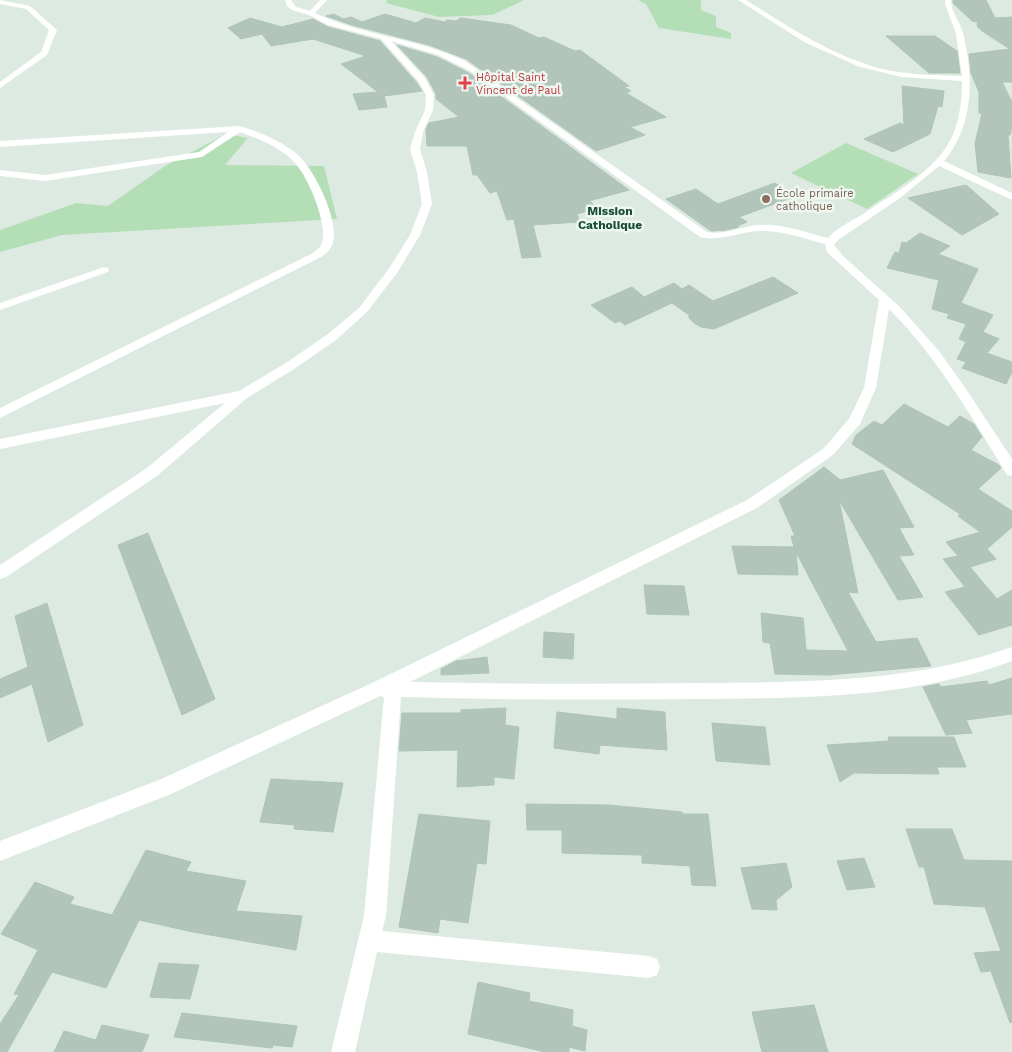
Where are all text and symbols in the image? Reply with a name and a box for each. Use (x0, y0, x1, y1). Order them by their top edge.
place label: Hôpital Saint Vincent de Paul (476, 71, 561, 97)
marker: Hôpital Saint Vincent de Paul (458, 76, 472, 90)
place label: École primaire catholique (776, 186, 854, 213)
marker: École primaire catholique (760, 193, 772, 205)
district label: Mission Catholique (578, 204, 642, 232)

